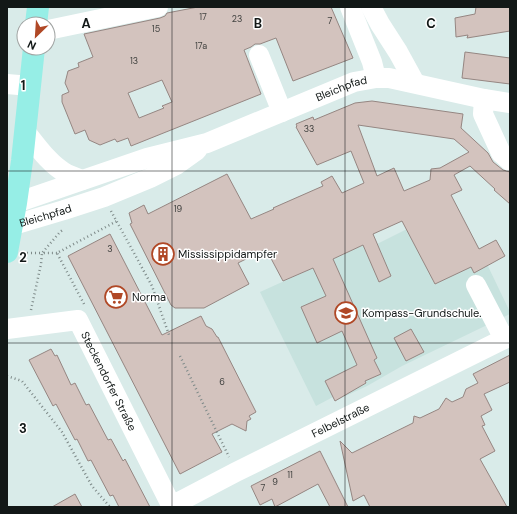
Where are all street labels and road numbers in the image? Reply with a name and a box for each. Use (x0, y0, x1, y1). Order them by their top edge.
street label: Bleichpfad (313, 73, 368, 104)
street label: Bleichpfad (17, 201, 73, 230)
street label: Steckendorfer Straße (78, 329, 140, 433)
street label: Felbelstraße (309, 400, 372, 440)

